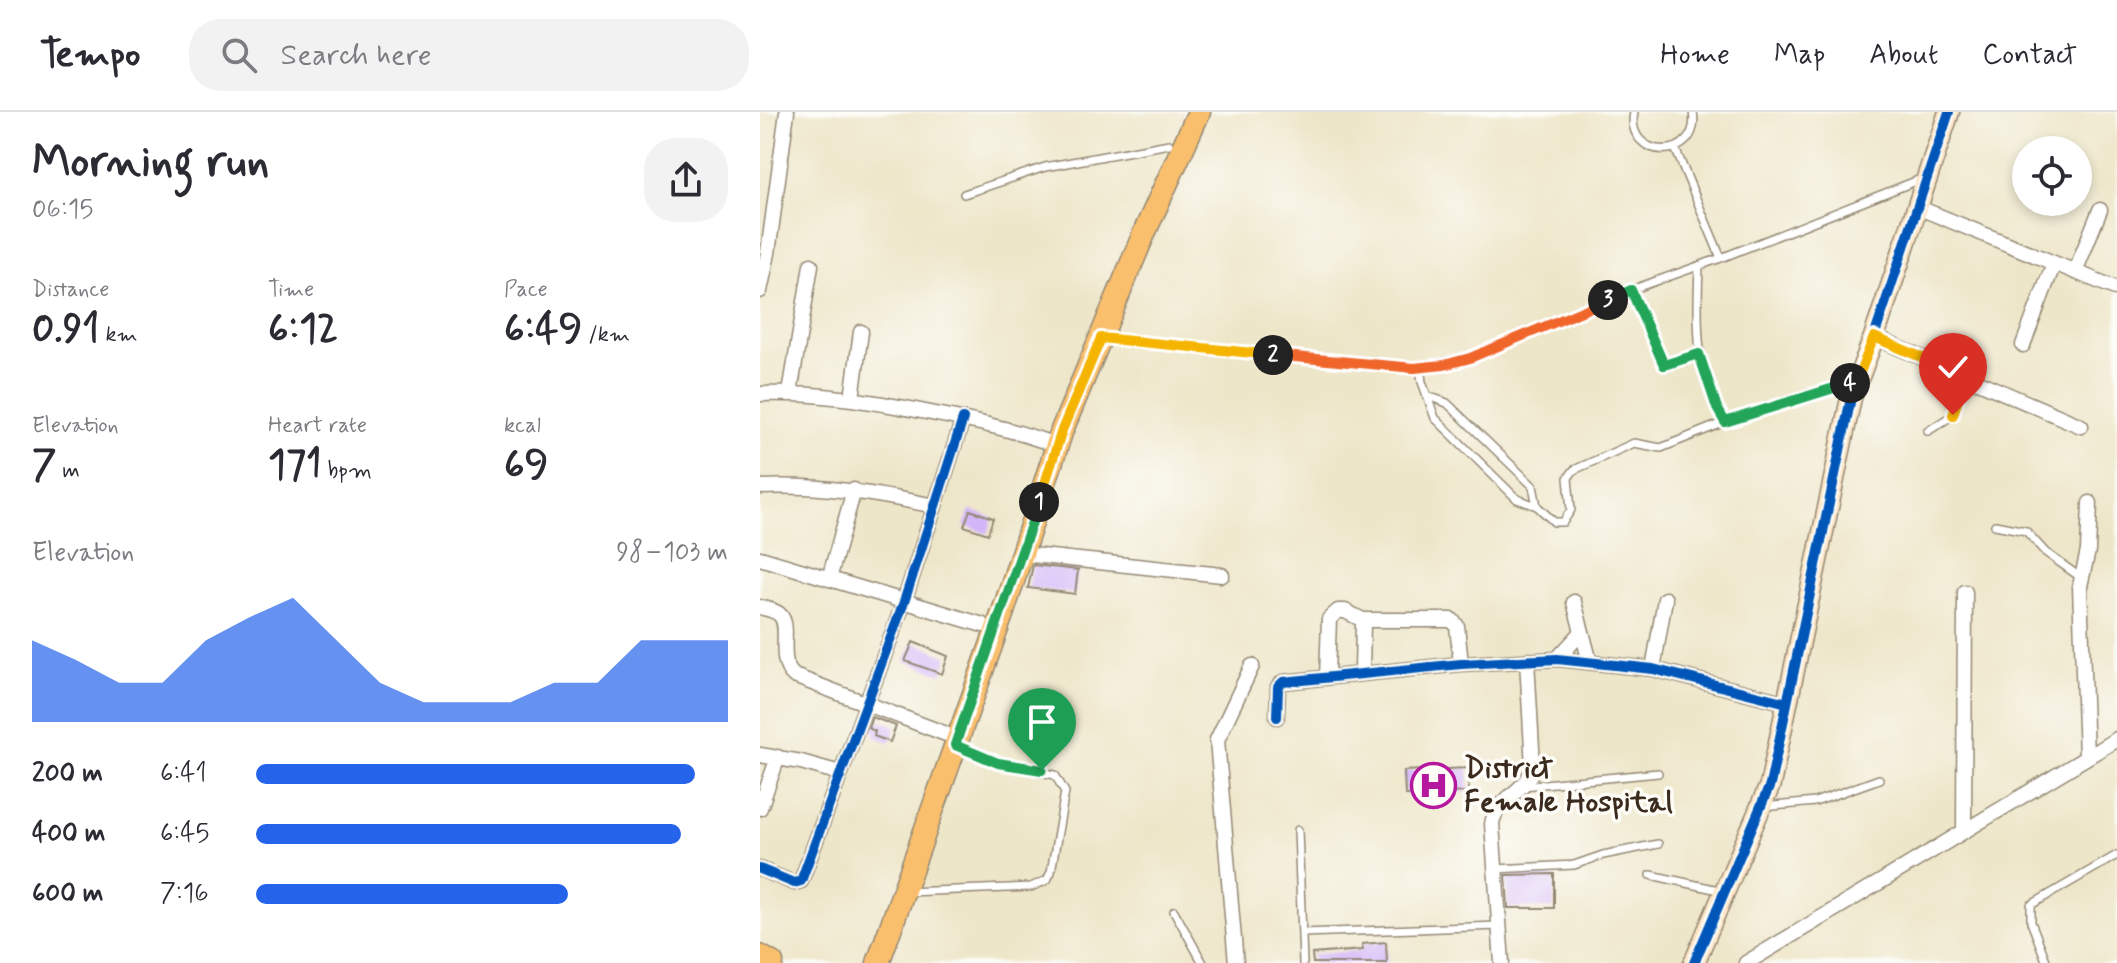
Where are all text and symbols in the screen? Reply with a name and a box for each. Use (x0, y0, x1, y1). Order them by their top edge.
search box (189, 19, 749, 91)
text: Tempo (40, 31, 141, 80)
icon: search (217, 33, 261, 77)
text: Search here (281, 36, 432, 75)
text: Home (1660, 37, 1730, 74)
text: Map (1774, 37, 1825, 74)
text: About (1869, 37, 1938, 74)
text: Contact (1982, 37, 2077, 74)
text: Morning run (32, 134, 269, 192)
map controls (2012, 136, 2092, 216)
button: locate (2012, 136, 2092, 216)
button: share (644, 138, 728, 222)
text: 06:15 (32, 193, 93, 227)
text: Distance (32, 276, 109, 304)
text: Time (268, 276, 314, 304)
text: Pace (504, 276, 548, 304)
pin: 3 (1588, 280, 1628, 320)
text: 3 (1603, 286, 1613, 314)
text: 0.91 (32, 304, 100, 356)
text: 6:12 (268, 304, 338, 356)
text: 6:49 (504, 304, 582, 356)
text: km (100, 321, 138, 349)
text: /km (582, 321, 630, 349)
pin (1919, 333, 1987, 415)
pin: 2 (1253, 335, 1293, 375)
text: 2 (1268, 341, 1278, 369)
icon: check (1931, 345, 1975, 389)
pin: 4 (1830, 363, 1870, 403)
text: 4 (1844, 369, 1856, 397)
text: Elevation (32, 412, 119, 440)
text: Heart rate (268, 412, 367, 440)
text: kcal (504, 412, 541, 440)
text: 7 (32, 440, 56, 492)
text: 171 (268, 440, 322, 492)
text: 69 (504, 440, 548, 492)
text: m (56, 457, 80, 485)
text: bpm (322, 457, 372, 485)
pin: 1 (1019, 482, 1059, 522)
text: 1 (1034, 488, 1044, 516)
text: Elevation (32, 536, 134, 570)
text: 98–103 m (616, 536, 728, 570)
pin (1008, 688, 1076, 770)
icon: arrive (1020, 700, 1064, 744)
place label: District Female Hospital (1464, 749, 1673, 822)
text: 200 m (32, 757, 103, 791)
text: 6:41 (160, 757, 207, 791)
hospital icon: District Female Hospital (1409, 761, 1457, 809)
text: 400 m (32, 817, 105, 851)
text: 6:45 (160, 817, 209, 851)
text: 600 m (32, 877, 104, 911)
text: 7:16 (160, 877, 209, 911)

